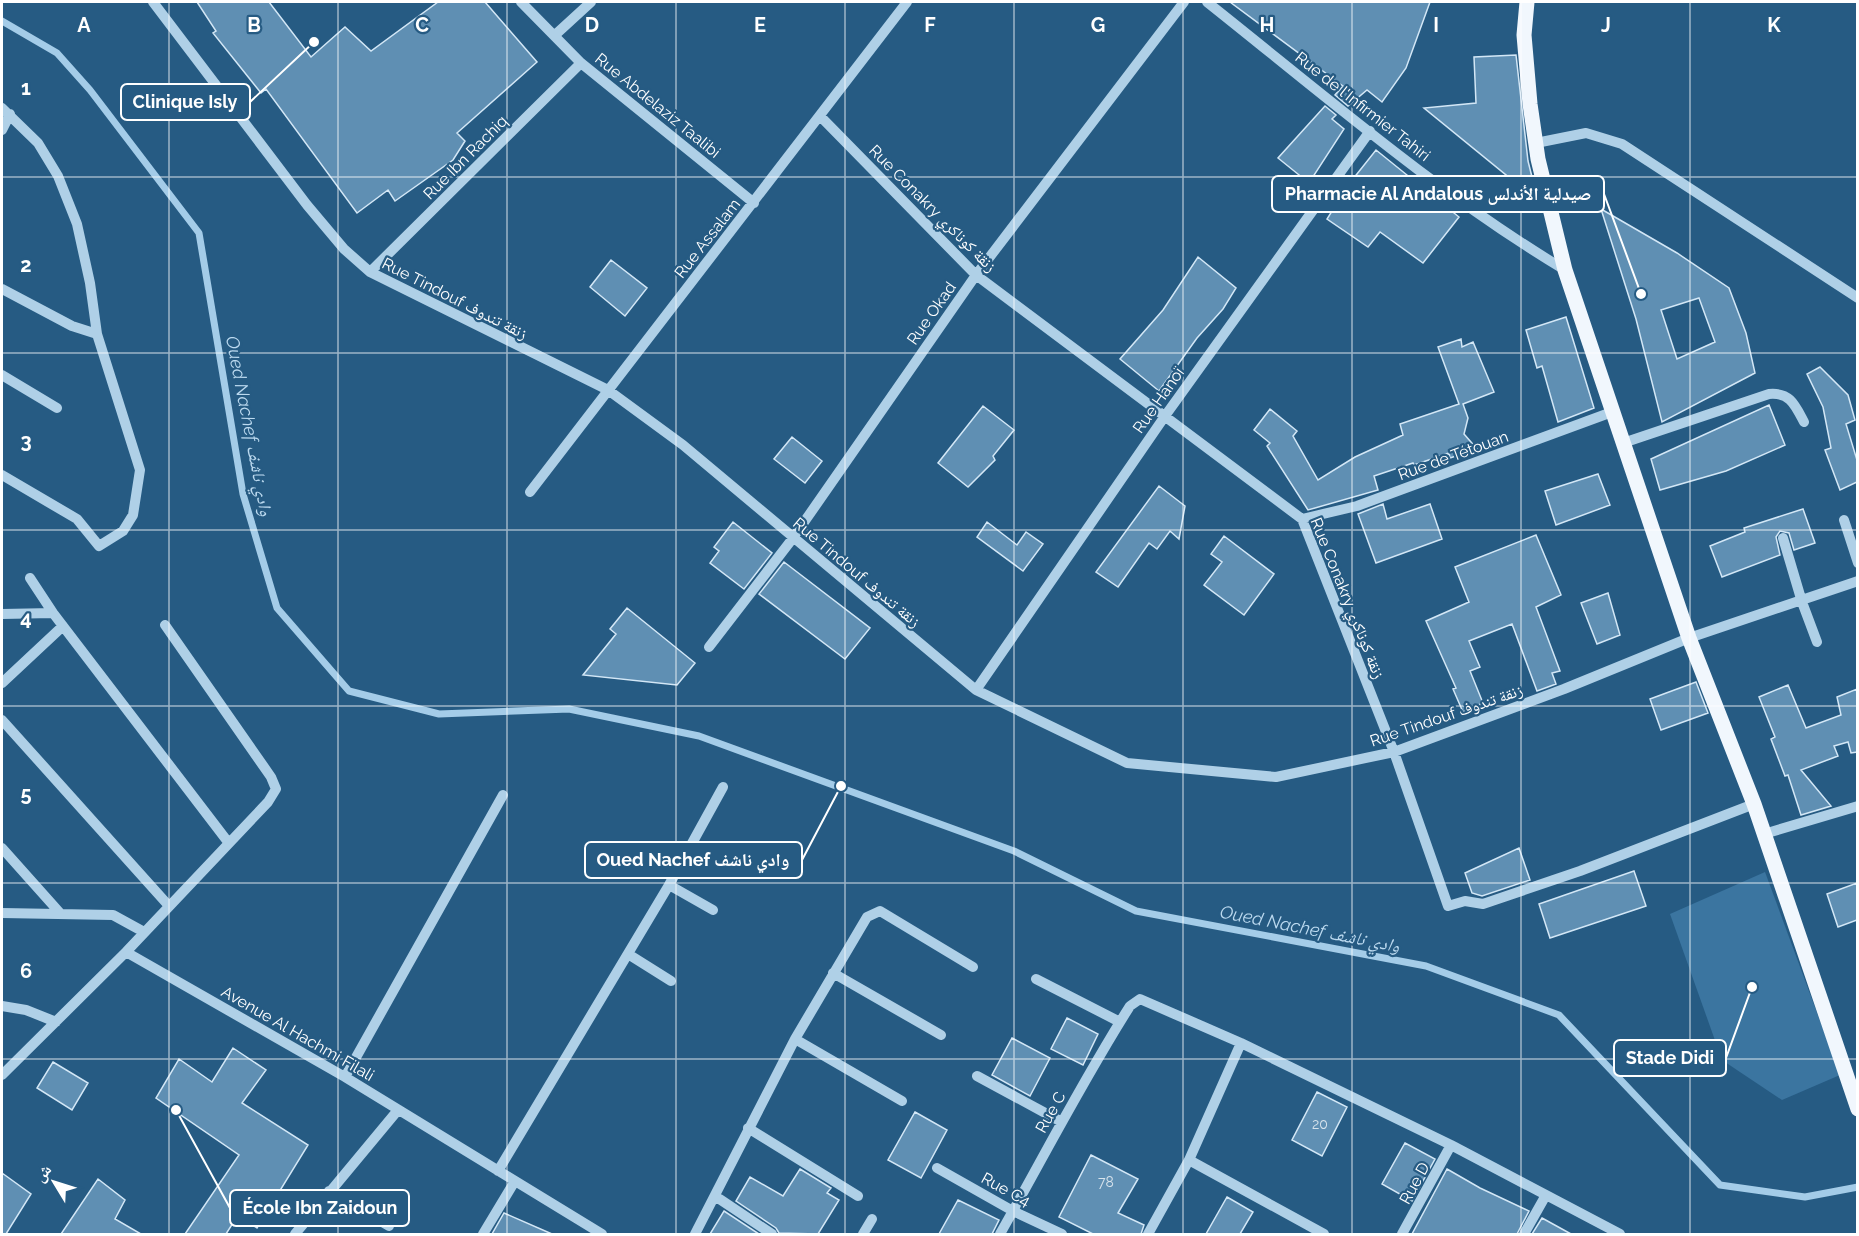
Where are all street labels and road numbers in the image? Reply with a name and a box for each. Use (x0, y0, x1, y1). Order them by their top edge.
street label: Rue de l'Infirmier Tahiri (1291, 48, 1434, 165)
street label: Rue Abdelaziz Taalibi (591, 49, 724, 162)
street label: Rue Ibn Rachiq (419, 111, 511, 203)
street label: Rue Conakry زنقة كوناكري (863, 141, 1000, 278)
street label: Rue Assalam (671, 195, 744, 282)
street label: Rue Tindouf زنقة تندوف (379, 254, 530, 343)
street label: Rue Okad (903, 278, 960, 348)
street label: Rue Hanoï (1129, 363, 1188, 437)
street label: Rue de Tétouan (1395, 427, 1511, 484)
street label: Rue Tindouf زنقة تندوف (789, 514, 924, 631)
street label: Rue Conakry زنقة كوناكري (1304, 515, 1389, 683)
street label: Rue Tindouf زنقة تندوف (1367, 680, 1525, 751)
street label: Avenue Al Hachmi Filali (218, 982, 377, 1085)
street label: Rue C (1031, 1088, 1069, 1136)
street label: Rue D (1395, 1159, 1434, 1207)
street label: Rue C4 (978, 1168, 1034, 1211)

